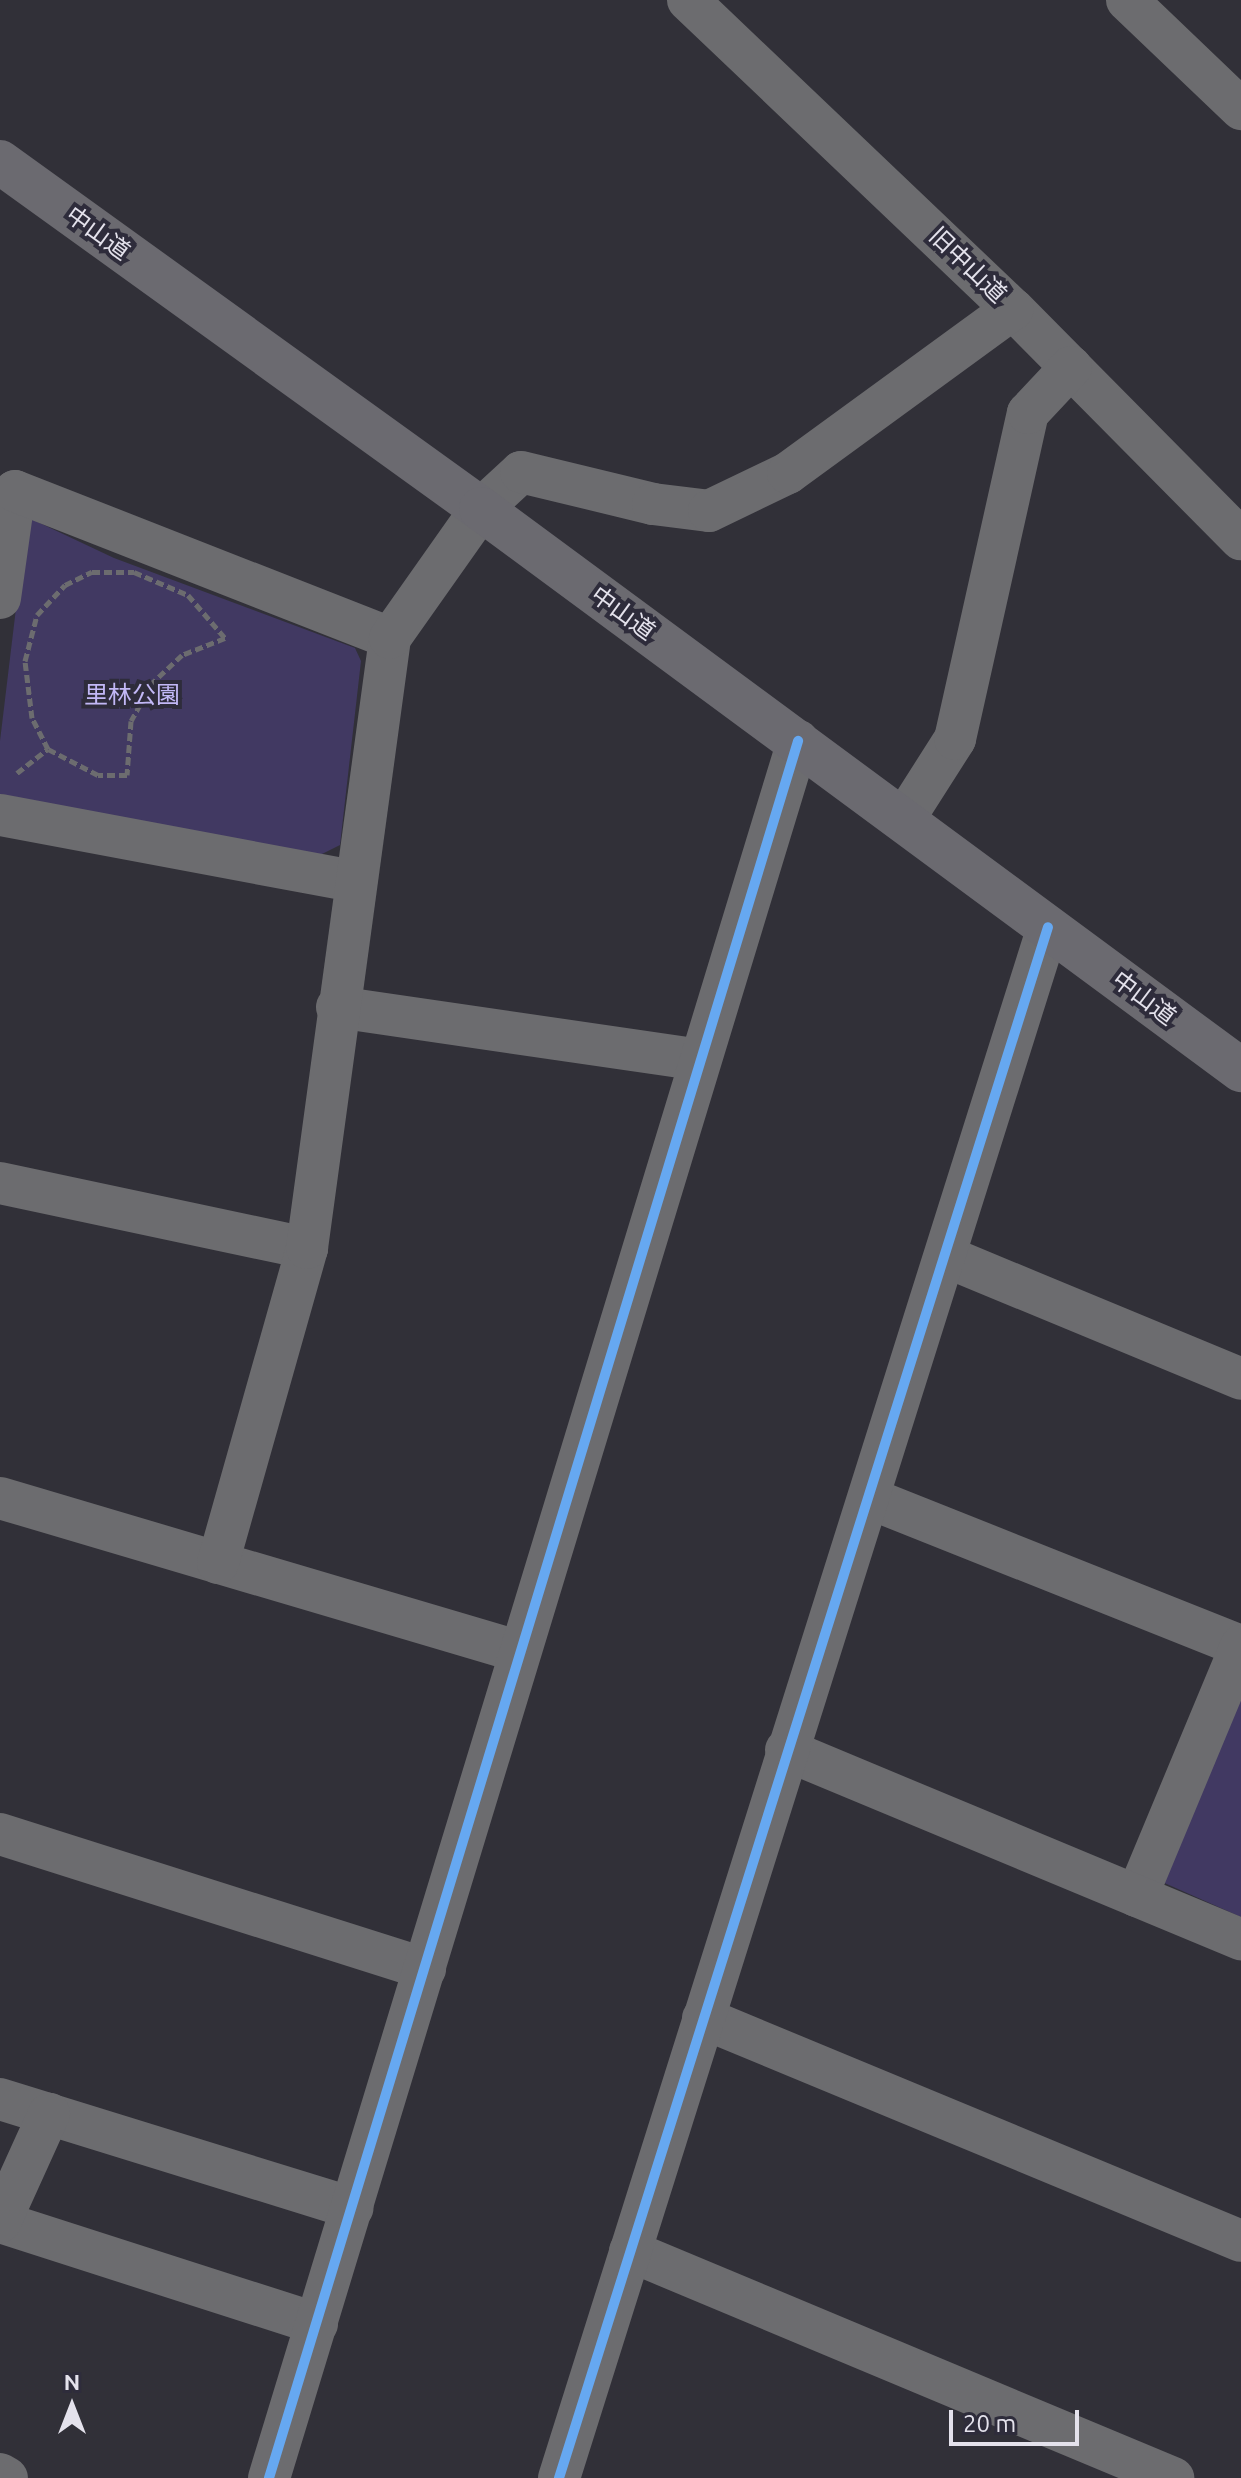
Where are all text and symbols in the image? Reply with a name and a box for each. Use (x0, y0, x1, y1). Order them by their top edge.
street label: 中山道 (60, 200, 136, 266)
street label: 旧中山道 (923, 221, 1013, 309)
street label: 中山道 (585, 580, 661, 646)
park label: 里林公園 (84, 681, 180, 709)
street label: 中山道 (1107, 965, 1181, 1031)
north arrow (32, 2366, 112, 2446)
text: N (64, 2369, 80, 2394)
scale bar (953, 2394, 1083, 2444)
text: 20 m (963, 2410, 1016, 2437)

